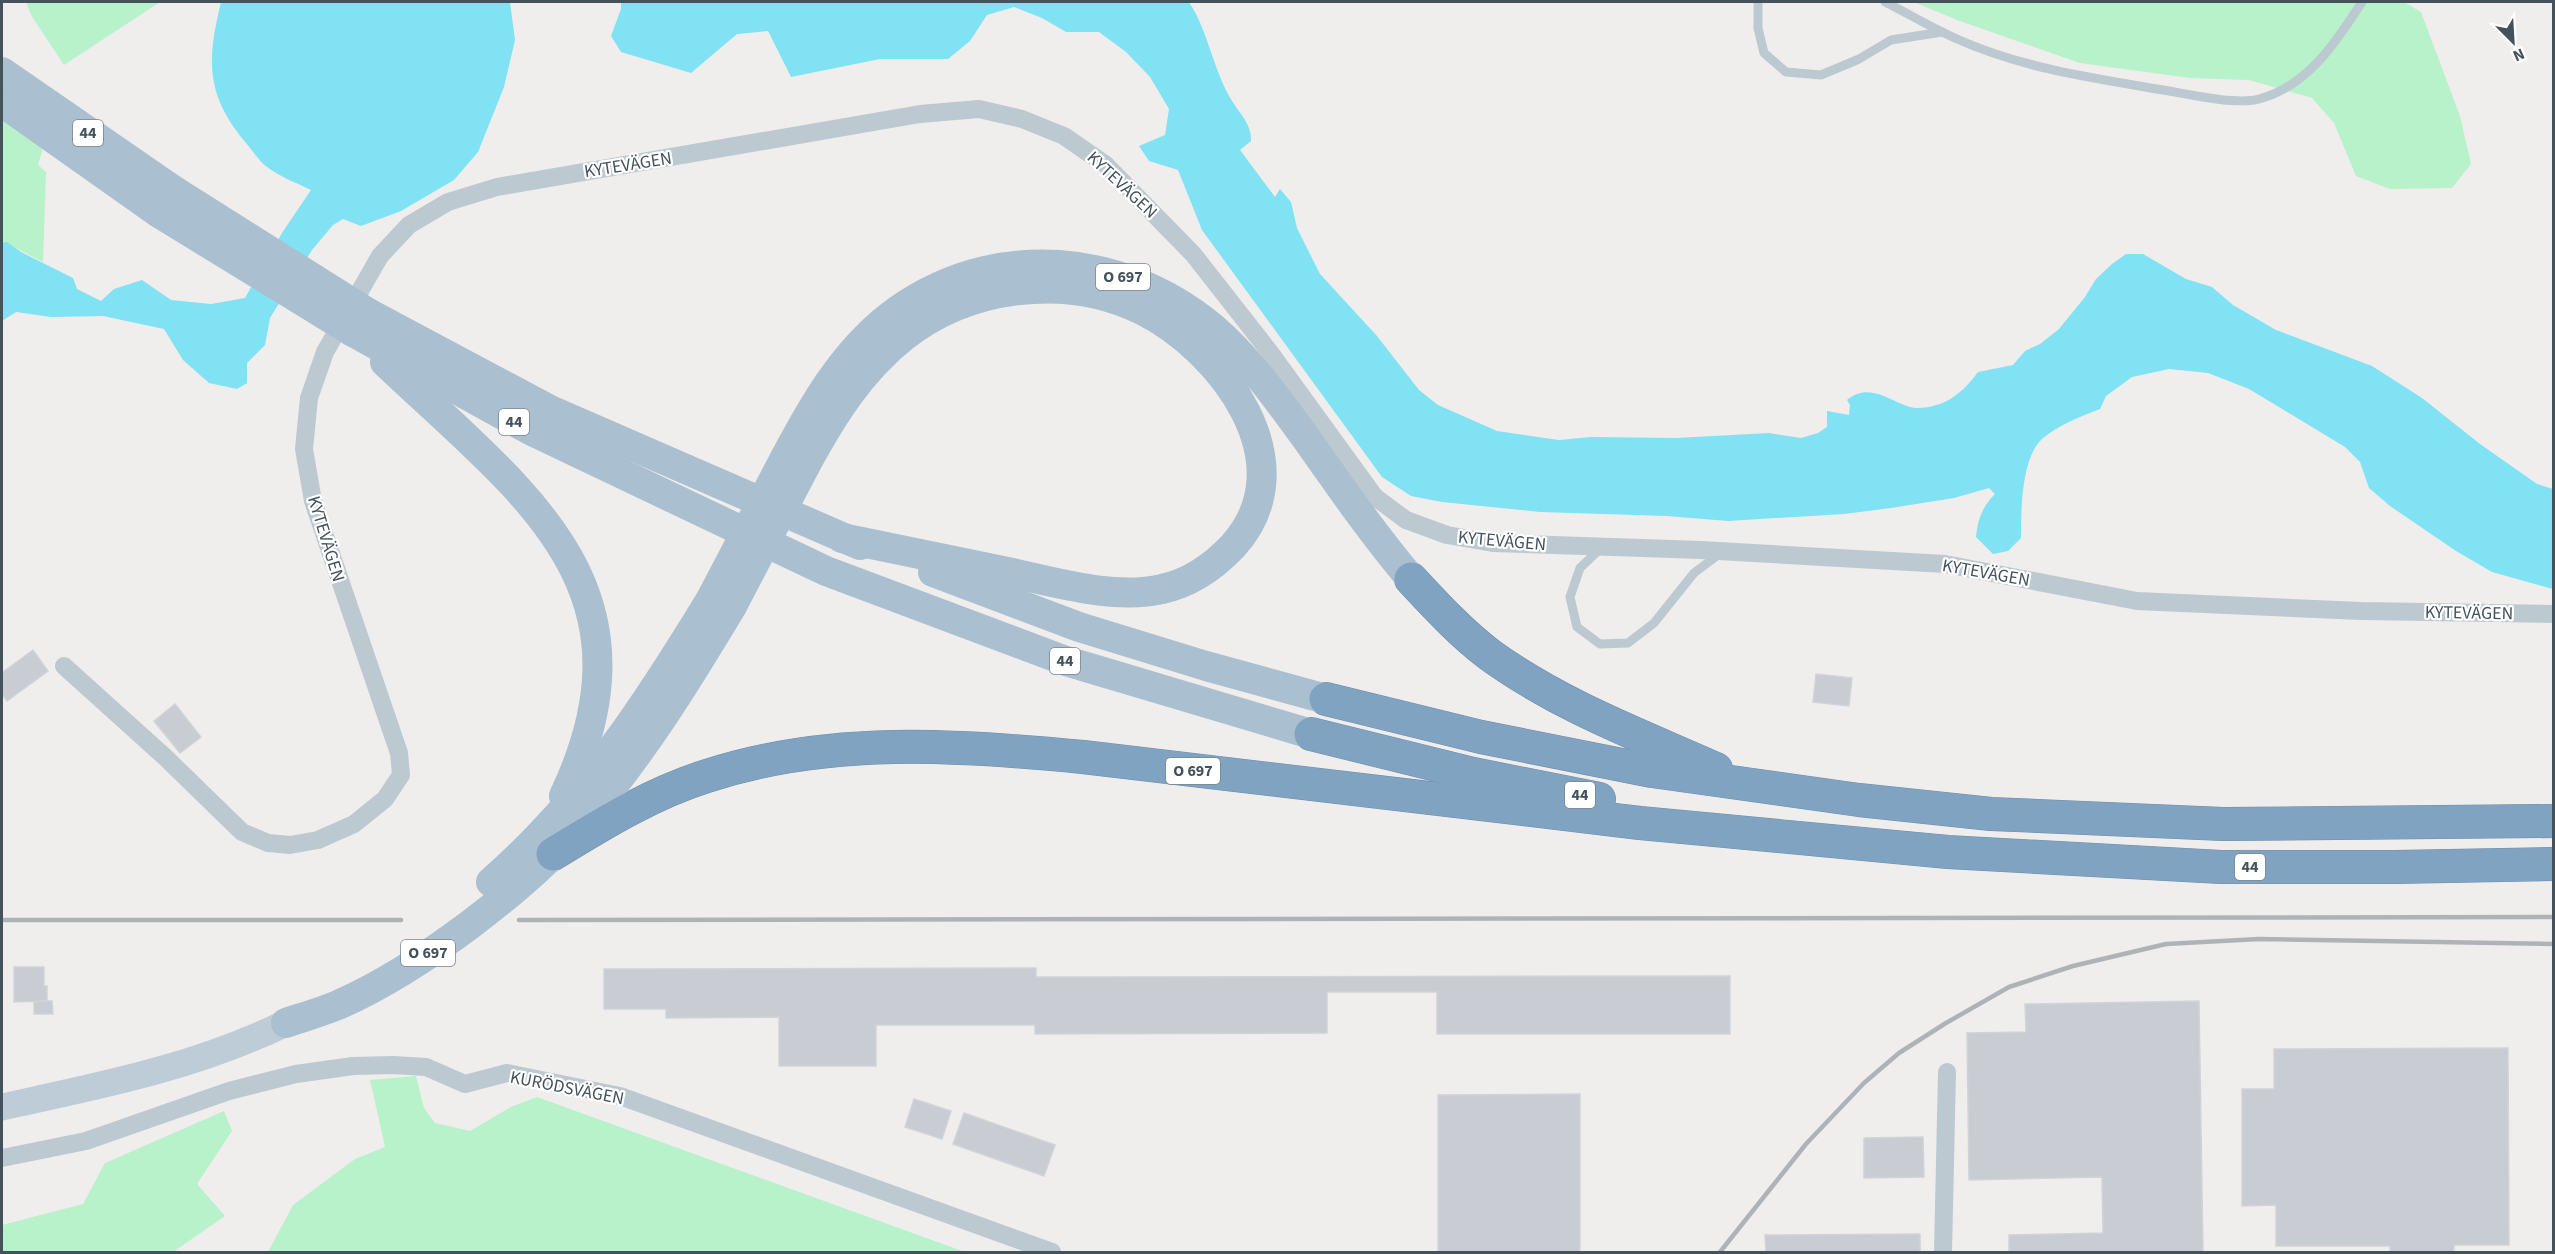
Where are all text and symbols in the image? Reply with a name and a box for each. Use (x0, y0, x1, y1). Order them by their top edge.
north arrow (2483, 12, 2543, 72)
text: N (2509, 43, 2528, 67)
road number: 44 (73, 120, 103, 146)
street label: KYTEVÄGEN (582, 146, 674, 184)
street label: KYTEVÄGEN (1081, 146, 1163, 224)
road number: O 697 (1096, 264, 1150, 290)
road number: 44 (499, 409, 529, 435)
street label: KYTEVÄGEN (301, 493, 351, 585)
street label: KYTEVÄGEN (1457, 525, 1547, 557)
street label: KYTEVÄGEN (1940, 553, 2032, 593)
street label: KYTEVÄGEN (2425, 600, 2513, 626)
road number: 44 (1050, 648, 1080, 674)
road number: O 697 (1166, 758, 1220, 784)
road number: 44 (1565, 782, 1595, 808)
road number: 44 (2235, 854, 2265, 880)
road number: O 697 (401, 940, 455, 966)
street label: KURÖDSVÄGEN (508, 1065, 626, 1111)

